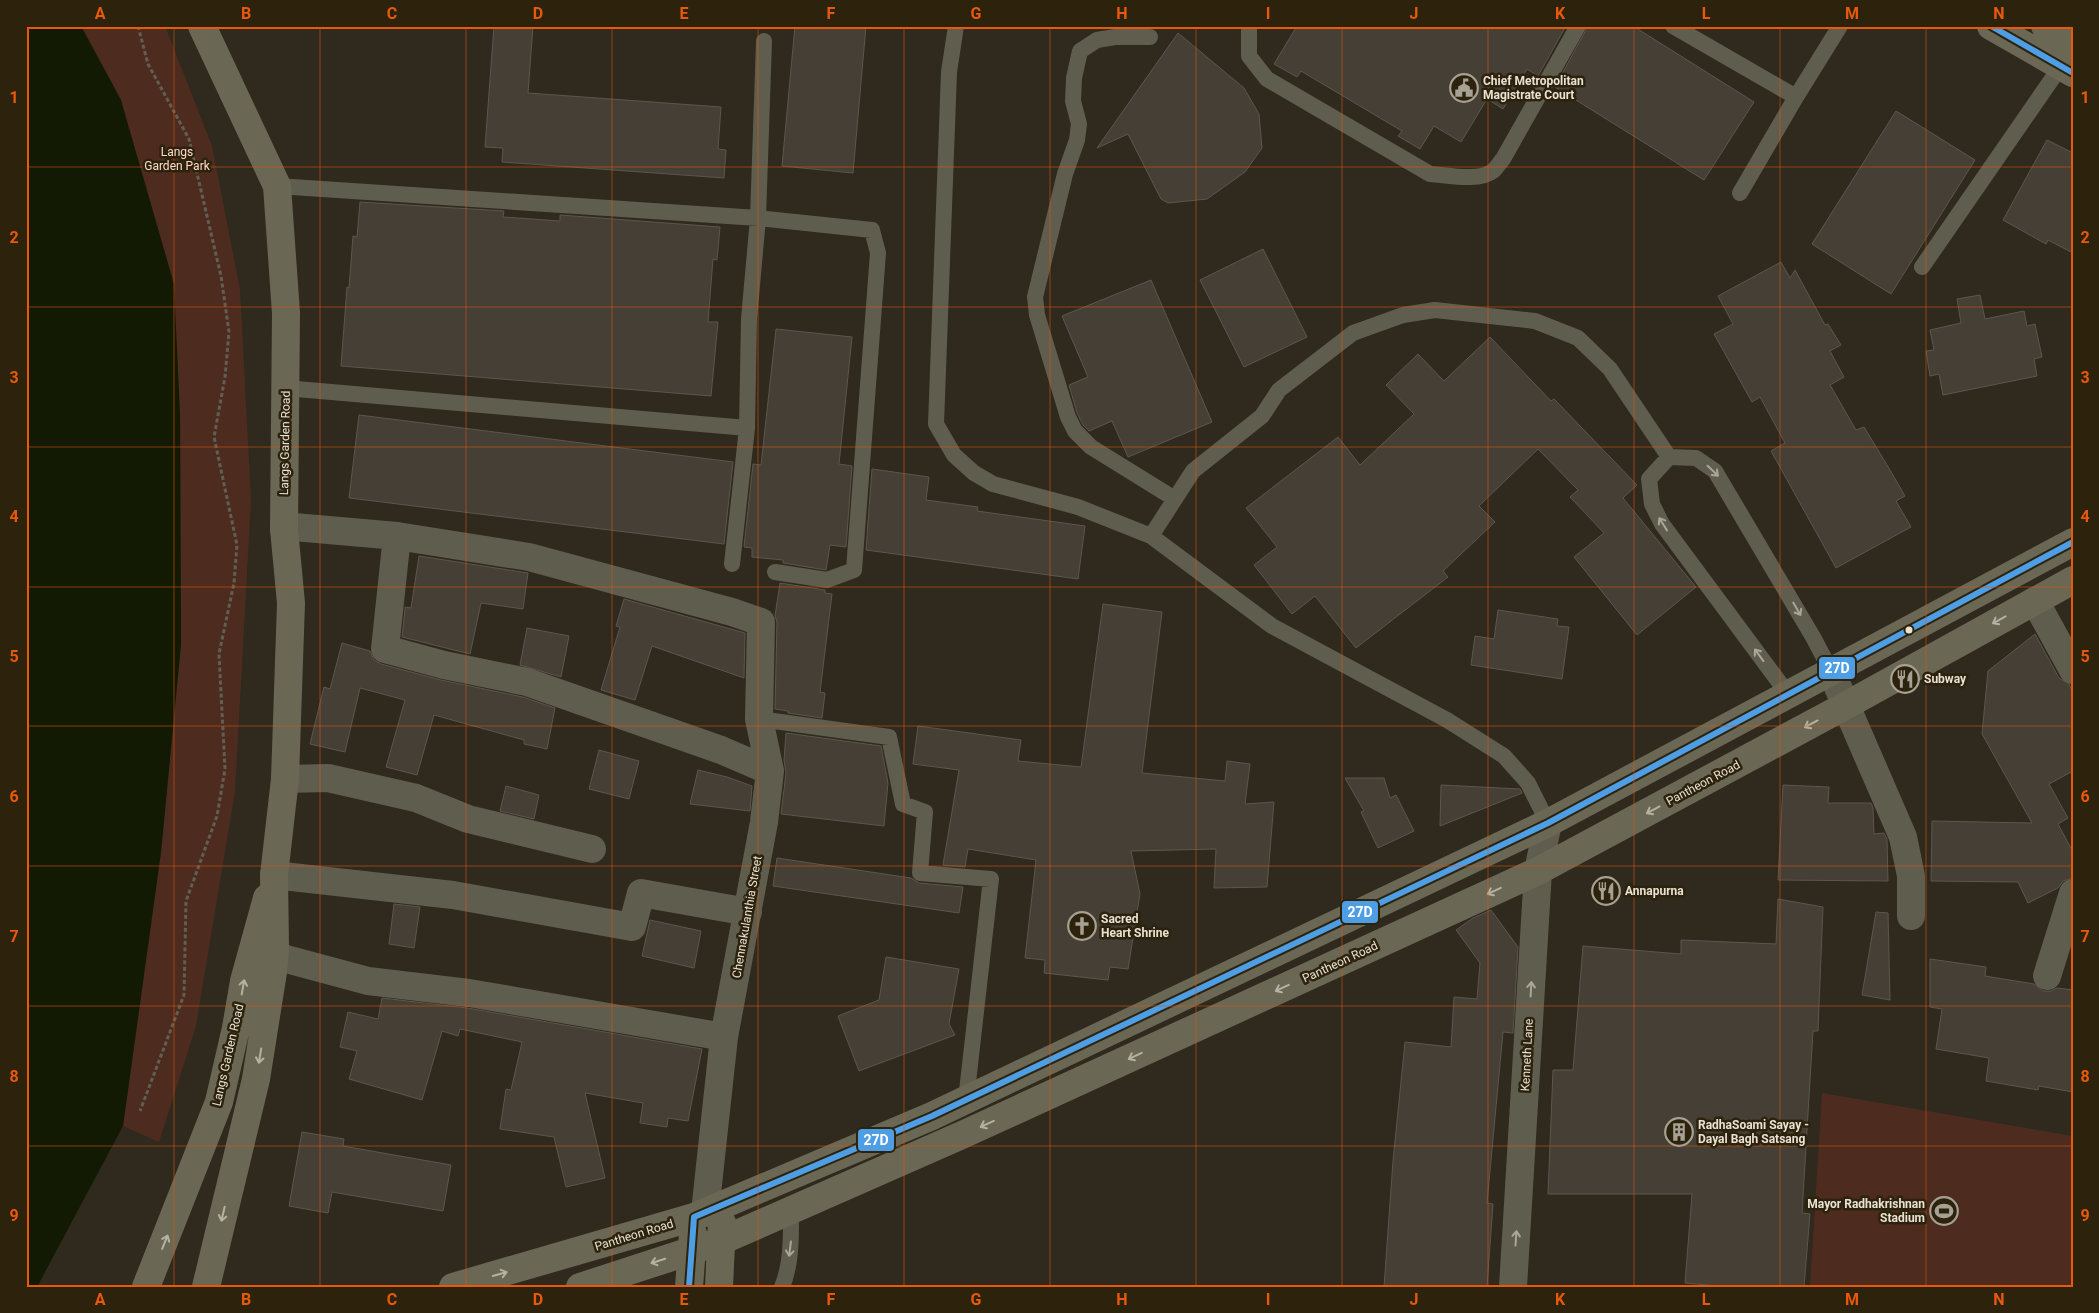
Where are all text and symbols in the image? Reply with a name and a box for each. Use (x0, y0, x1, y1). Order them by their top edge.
text: A (95, 4, 106, 23)
text: B (241, 4, 251, 23)
text: C (387, 4, 397, 23)
text: D (533, 4, 543, 23)
text: E (680, 4, 689, 23)
text: F (827, 4, 836, 23)
text: G (971, 4, 982, 23)
text: H (1116, 4, 1128, 23)
text: I (1266, 4, 1270, 23)
text: J (1410, 4, 1418, 23)
text: K (1555, 4, 1566, 23)
text: L (1702, 4, 1711, 23)
text: M (1845, 4, 1859, 23)
text: N (1993, 4, 2005, 23)
public building icon: Chief Metropolitan Magistrate Court (1449, 73, 1479, 103)
place label: Chief Metropolitan Magistrate Court (1483, 74, 1584, 102)
text: 1 (9, 88, 19, 107)
text: 1 (2080, 88, 2090, 107)
park label: Langs Garden Park (144, 145, 211, 173)
text: 2 (9, 228, 19, 247)
text: 2 (2080, 228, 2090, 247)
text: 3 (9, 368, 19, 387)
text: 3 (2080, 368, 2090, 387)
street label: Langs Garden Road (277, 391, 293, 495)
one-way arrow (1707, 465, 1719, 477)
text: 4 (9, 507, 19, 526)
text: 4 (2080, 507, 2090, 526)
one-way arrow (1658, 517, 1668, 531)
one-way arrow (1792, 602, 1802, 617)
one-way arrow (1992, 615, 2007, 625)
unlabelled marker (1904, 625, 1914, 635)
text: 5 (9, 647, 19, 666)
text: 5 (2080, 647, 2090, 666)
one-way arrow (1754, 648, 1764, 662)
line badge: 27D (1818, 656, 1856, 680)
text: 27D (1824, 660, 1850, 676)
restaurant icon: Subway (1890, 664, 1920, 694)
place label: Subway (1924, 672, 1967, 686)
one-way arrow (1804, 720, 1819, 730)
street label: Pantheon Road (1664, 758, 1742, 808)
text: 6 (9, 787, 19, 806)
text: 6 (2080, 787, 2090, 806)
one-way arrow (1646, 805, 1660, 815)
street label: Chennakulanthia Street (729, 855, 765, 979)
restaurant icon: Annapurna (1591, 876, 1621, 906)
place label: Annapurna (1625, 884, 1684, 898)
one-way arrow (1487, 887, 1502, 897)
line badge: 27D (1341, 900, 1379, 924)
text: 27D (1347, 904, 1373, 920)
church icon: Sacred Heart Shrine (1067, 911, 1097, 941)
place label: Sacred Heart Shrine (1101, 912, 1170, 940)
text: 7 (9, 927, 19, 946)
text: 7 (2080, 927, 2090, 946)
street label: Pantheon Road (1300, 938, 1380, 986)
one-way arrow (239, 979, 249, 995)
one-way arrow (1527, 981, 1536, 997)
one-way arrow (1275, 984, 1290, 994)
street label: Langs Garden Road (209, 1003, 247, 1107)
street label: Kenneth Lane (1518, 1018, 1536, 1092)
one-way arrow (254, 1048, 264, 1064)
one-way arrow (1128, 1052, 1143, 1061)
text: 8 (9, 1067, 19, 1086)
text: 8 (2080, 1067, 2090, 1086)
building icon: RadhaSoami Sayay - Dayal Bagh Satsang (1664, 1117, 1694, 1147)
place label: RadhaSoami Sayay - Dayal Bagh Satsang (1698, 1118, 1809, 1146)
one-way arrow (980, 1119, 995, 1129)
line badge: 27D (857, 1128, 895, 1152)
text: 27D (863, 1132, 889, 1148)
sports icon: Mayor Radhakrishnan Stadium (1929, 1196, 1959, 1226)
place label: Mayor Radhakrishnan Stadium (1807, 1197, 1925, 1225)
text: 9 (9, 1206, 19, 1225)
one-way arrow (218, 1206, 227, 1222)
text: 9 (2080, 1206, 2090, 1225)
street label: Pantheon Road (593, 1216, 675, 1254)
one-way arrow (1511, 1230, 1520, 1246)
one-way arrow (161, 1235, 170, 1250)
one-way arrow (785, 1241, 795, 1257)
one-way arrow (651, 1257, 667, 1267)
one-way arrow (491, 1268, 507, 1278)
text: A (95, 1290, 106, 1309)
text: B (241, 1290, 251, 1309)
text: C (387, 1290, 397, 1309)
text: D (533, 1290, 543, 1309)
text: E (680, 1290, 689, 1309)
text: F (827, 1290, 836, 1309)
text: G (971, 1290, 982, 1309)
text: H (1116, 1290, 1128, 1309)
text: I (1266, 1290, 1270, 1309)
text: J (1410, 1290, 1418, 1309)
text: K (1555, 1290, 1566, 1309)
text: L (1702, 1290, 1711, 1309)
text: M (1845, 1290, 1859, 1309)
text: N (1993, 1290, 2005, 1309)

